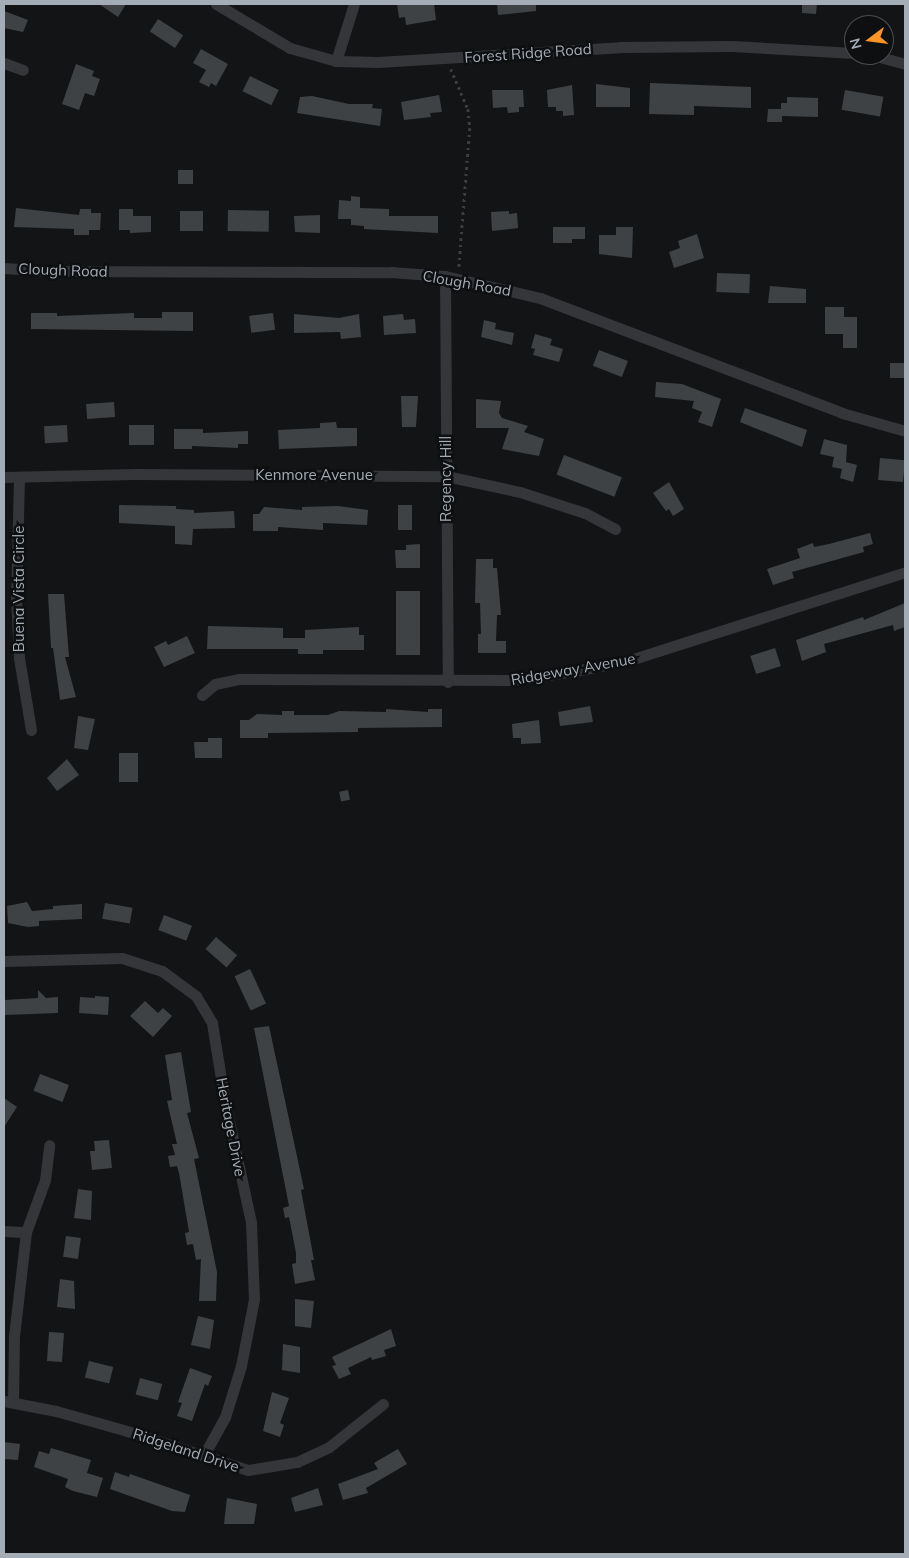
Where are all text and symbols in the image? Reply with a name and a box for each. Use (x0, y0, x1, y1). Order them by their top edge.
north arrow (844, 15, 894, 65)
text: N (845, 36, 866, 51)
street label: Forest Ridge Road (464, 40, 592, 66)
street label: Clough Road (18, 259, 108, 281)
street label: Clough Road (421, 266, 513, 300)
street label: Regency Hill (437, 436, 455, 522)
street label: Kenmore Avenue (255, 466, 373, 484)
street label: Buena Vista Circle (10, 526, 28, 652)
street label: Ridgeway Avenue (509, 649, 637, 689)
street label: Heritage Drive (213, 1076, 249, 1178)
street label: Ridgeland Drive (131, 1424, 241, 1476)

